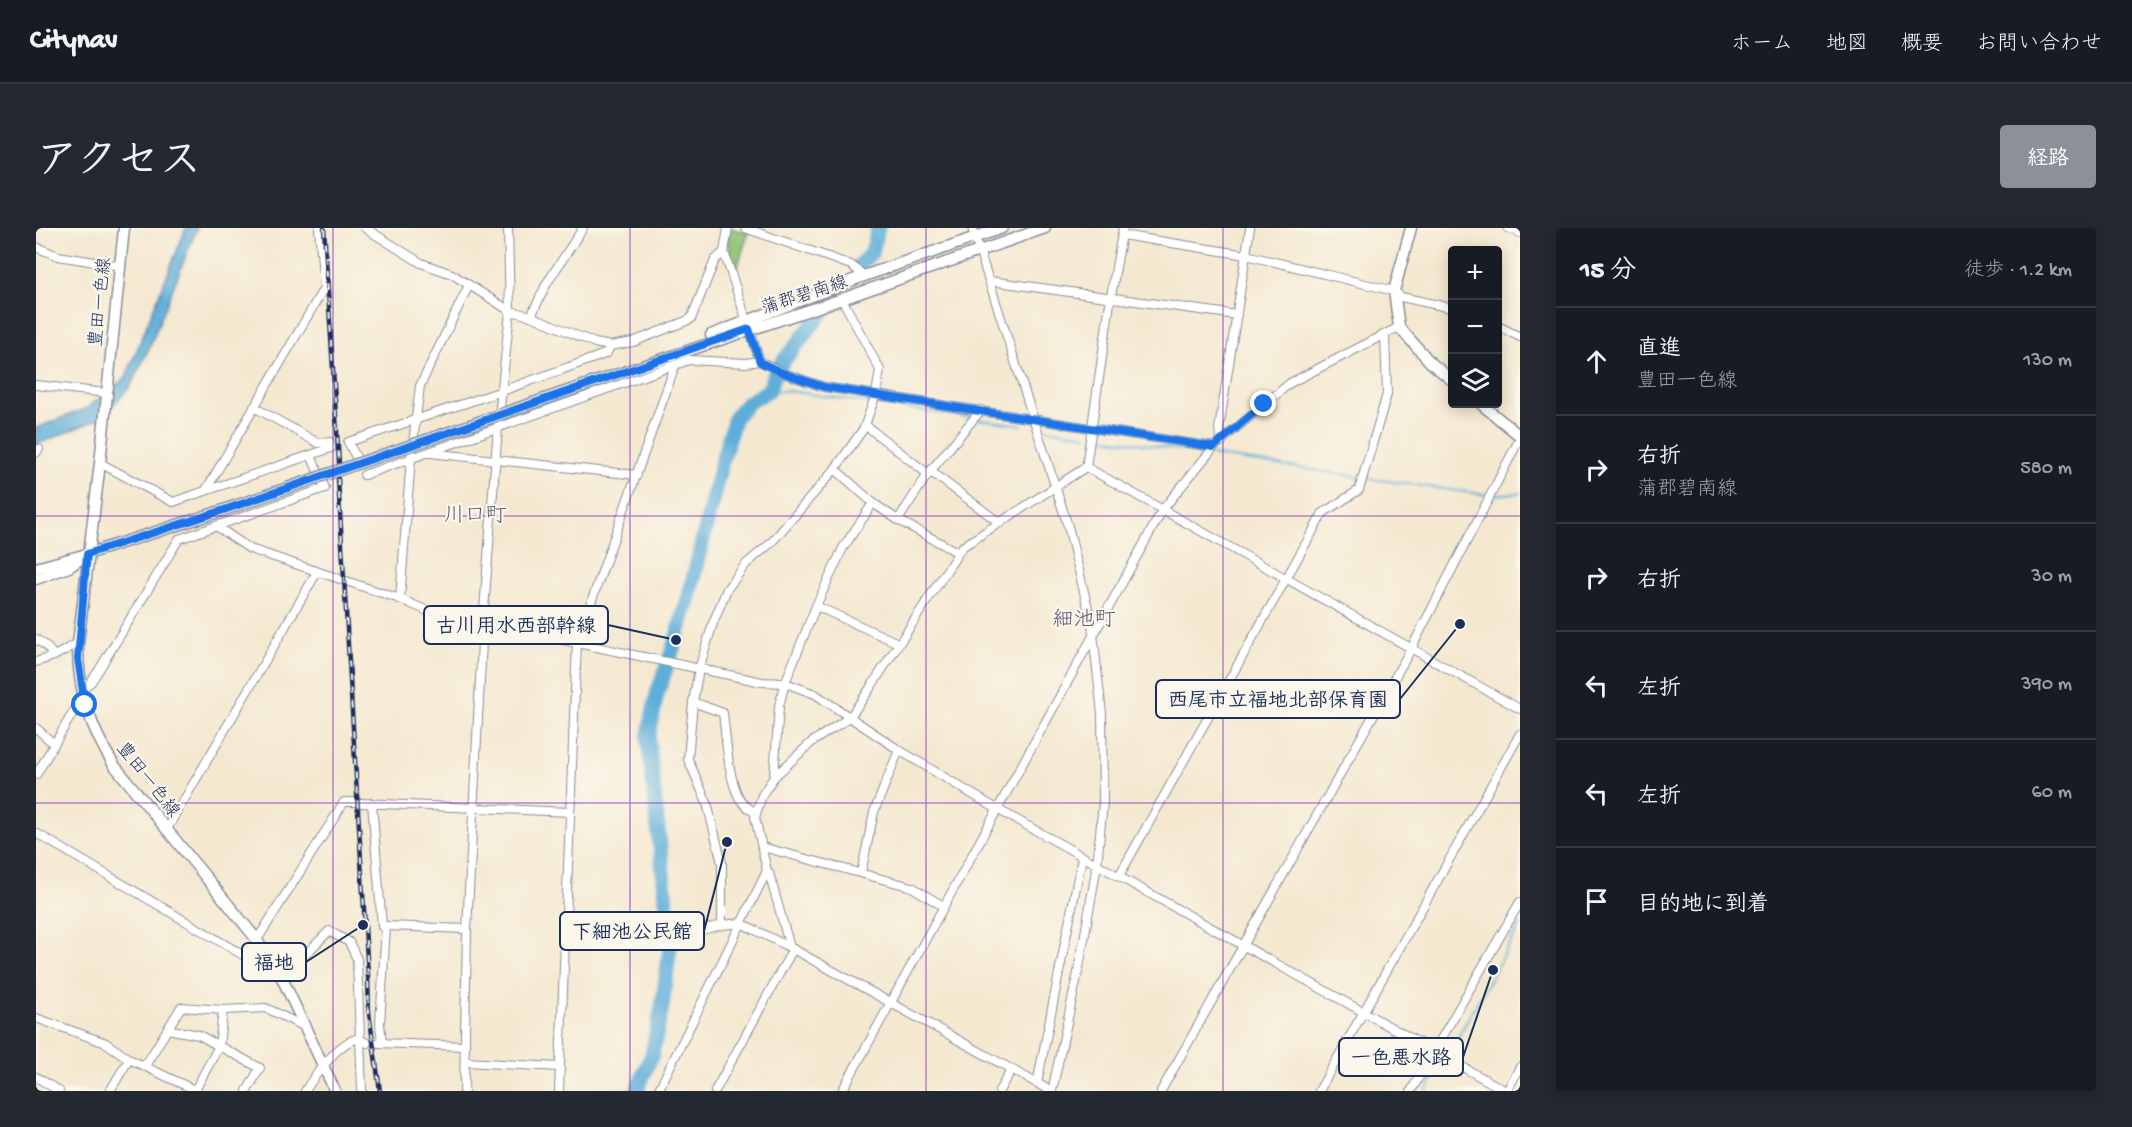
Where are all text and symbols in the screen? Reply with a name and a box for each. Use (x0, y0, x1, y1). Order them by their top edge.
text: Citynav (30, 25, 118, 58)
text: ホーム (1731, 33, 1793, 58)
text: 地図 (1826, 33, 1868, 58)
text: 概要 (1901, 33, 1943, 58)
text: お問い合わせ (1976, 33, 2102, 58)
button: 経路 (2000, 125, 2096, 188)
text: アクセス (36, 140, 201, 189)
map controls (1448, 246, 1502, 408)
button: + (1448, 246, 1502, 300)
street label: 豊田一色線 (85, 256, 117, 348)
text: 15 分 (1580, 257, 1636, 288)
text: 徒歩 · 1.2 km (1964, 260, 2072, 283)
street label: 蒲郡碧南線 (758, 272, 851, 320)
button: − (1448, 300, 1502, 354)
text: 直進 (1637, 337, 1681, 363)
icon: ahead (1580, 345, 1613, 378)
text: 130 m (2023, 350, 2072, 373)
button: layers (1448, 354, 1502, 408)
text: 豊田一色線 (1637, 371, 1737, 394)
route end (1250, 390, 1276, 416)
text: 右折 (1637, 445, 1681, 471)
icon: right (1580, 453, 1613, 486)
text: 580 m (2020, 458, 2072, 481)
text: 蒲郡碧南線 (1637, 479, 1737, 502)
district label: 川口町 (444, 504, 507, 530)
icon: right (1580, 561, 1613, 594)
text: 30 m (2031, 566, 2072, 589)
text: 右折 (1637, 569, 1681, 595)
callout: 古川用水西部幹線 (424, 606, 608, 644)
district label: 細池町 (1053, 608, 1116, 634)
text: 古川用水西部幹線 (436, 615, 596, 640)
icon: left (1580, 669, 1613, 702)
text: 390 m (2021, 674, 2072, 697)
text: 左折 (1637, 677, 1681, 703)
callout: 西尾市立福地北部保育園 (1156, 680, 1400, 718)
text: 西尾市立福地北部保育園 (1168, 689, 1388, 714)
route start (71, 691, 97, 717)
street label: 豊田一色線 (111, 738, 184, 822)
icon: left (1580, 777, 1613, 810)
text: 60 m (2032, 782, 2072, 805)
text: 左折 (1637, 785, 1681, 811)
icon: arrive (1580, 885, 1613, 918)
text: 目的地に到着 (1637, 893, 1769, 919)
callout: 下細池公民館 (560, 912, 704, 950)
text: 下細池公民館 (572, 921, 692, 946)
callout: 福地 (242, 943, 306, 981)
text: 福地 (254, 953, 294, 977)
callout: 一色悪水路 (1339, 1038, 1463, 1076)
text: 一色悪水路 (1351, 1047, 1452, 1072)

